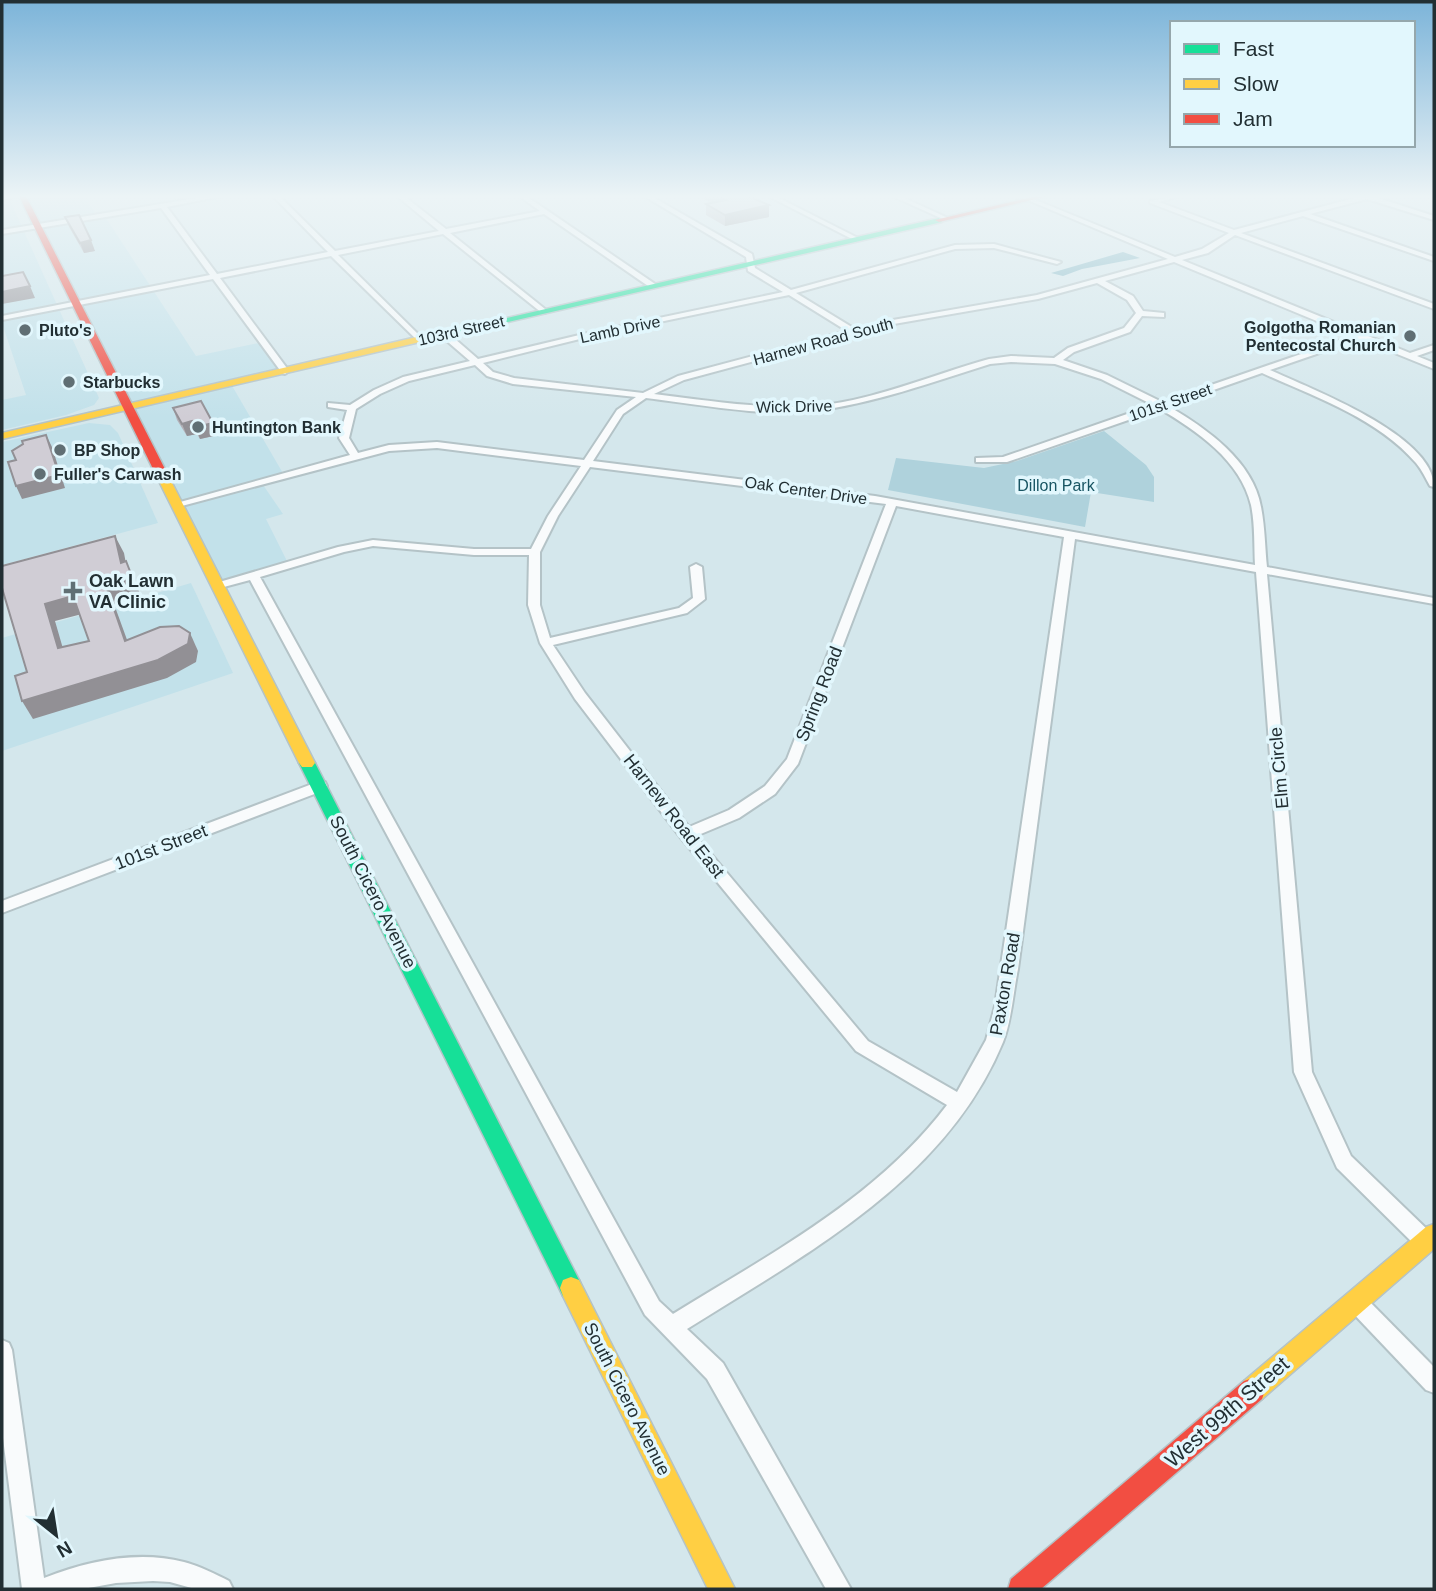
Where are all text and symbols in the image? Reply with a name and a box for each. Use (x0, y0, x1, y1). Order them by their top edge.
legend (1170, 21, 1415, 147)
text: Fast (1233, 37, 1274, 60)
text: Slow (1233, 72, 1279, 95)
text: Jam (1233, 107, 1273, 130)
street label: 103rd Street (416, 312, 506, 349)
street label: Lamb Drive (578, 313, 662, 346)
street label: Harnew Road South (751, 315, 895, 368)
place label: Golgotha Romanian Pentecostal Church (1244, 319, 1396, 354)
marker: Pluto's (17, 322, 33, 338)
place label: Pluto's (39, 322, 92, 339)
marker: Golgotha Romanian Pentecostal Church (1402, 328, 1418, 344)
marker: Starbucks (61, 374, 77, 390)
place label: Starbucks (83, 374, 160, 391)
street label: 101st Street (1127, 380, 1214, 425)
street label: Wick Drive (756, 397, 832, 416)
marker: Huntington Bank (190, 419, 206, 435)
place label: Huntington Bank (212, 419, 341, 436)
marker: BP Shop (52, 442, 68, 458)
place label: BP Shop (74, 442, 141, 459)
marker: Fuller's Carwash (32, 466, 48, 482)
place label: Fuller's Carwash (54, 466, 181, 483)
street label: Oak Center Drive (744, 473, 868, 508)
park label: Dillon Park (1017, 477, 1096, 494)
place label: Oak Lawn VA Clinic (89, 571, 174, 612)
marker: Oak Lawn VA Clinic (63, 581, 83, 601)
street label: Spring Road (792, 644, 846, 744)
street label: Elm Circle (1265, 726, 1293, 810)
street label: Harnew Road East (620, 750, 728, 882)
street label: South Cicero Avenue (326, 812, 420, 972)
street label: 101st Street (112, 820, 210, 874)
street label: Paxton Road (986, 931, 1024, 1037)
street label: South Cicero Avenue (580, 1319, 674, 1479)
street label: West 99th Street (1160, 1352, 1293, 1471)
north arrow (21, 1500, 91, 1570)
text: N (53, 1537, 75, 1562)

